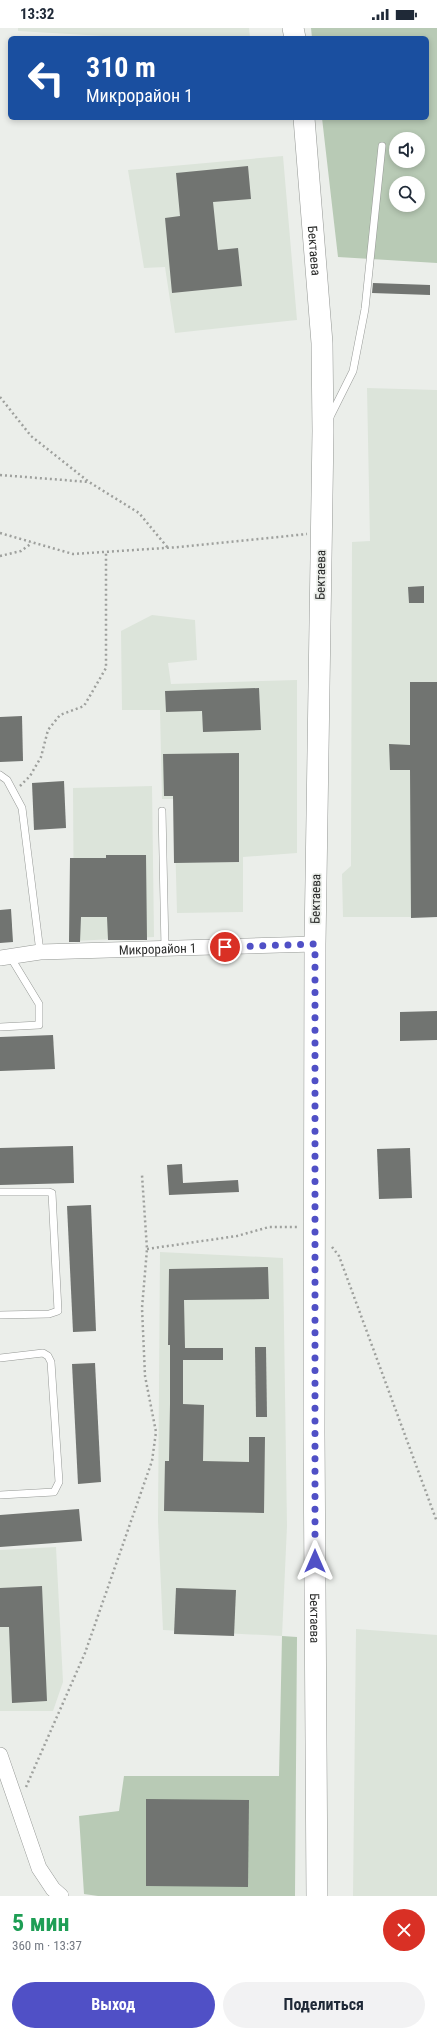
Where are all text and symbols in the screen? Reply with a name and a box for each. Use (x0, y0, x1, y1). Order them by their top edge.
text: 13:32 (20, 5, 54, 23)
text: 310 m (86, 51, 156, 84)
icon: left (20, 52, 72, 104)
text: Микрорайон 1 (86, 85, 193, 106)
map controls (389, 132, 425, 212)
button: sound (389, 132, 425, 168)
button: search (389, 176, 425, 212)
street label: Бектаева (305, 225, 324, 276)
street label: Бектаева (313, 550, 328, 600)
street label: Бектаева (308, 874, 323, 924)
pin (208, 930, 242, 964)
icon: arrive (214, 936, 236, 958)
street label: Микрорайон 1 (119, 940, 196, 958)
position arrow (294, 1540, 336, 1582)
street label: Бектаева (307, 1593, 322, 1643)
text: 5 мин (12, 1909, 70, 1937)
button: close (383, 1909, 425, 1951)
text: 360 m · 13:37 (12, 1938, 82, 1953)
button: Выход (12, 1982, 215, 2028)
button: Поделиться (223, 1982, 425, 2028)

